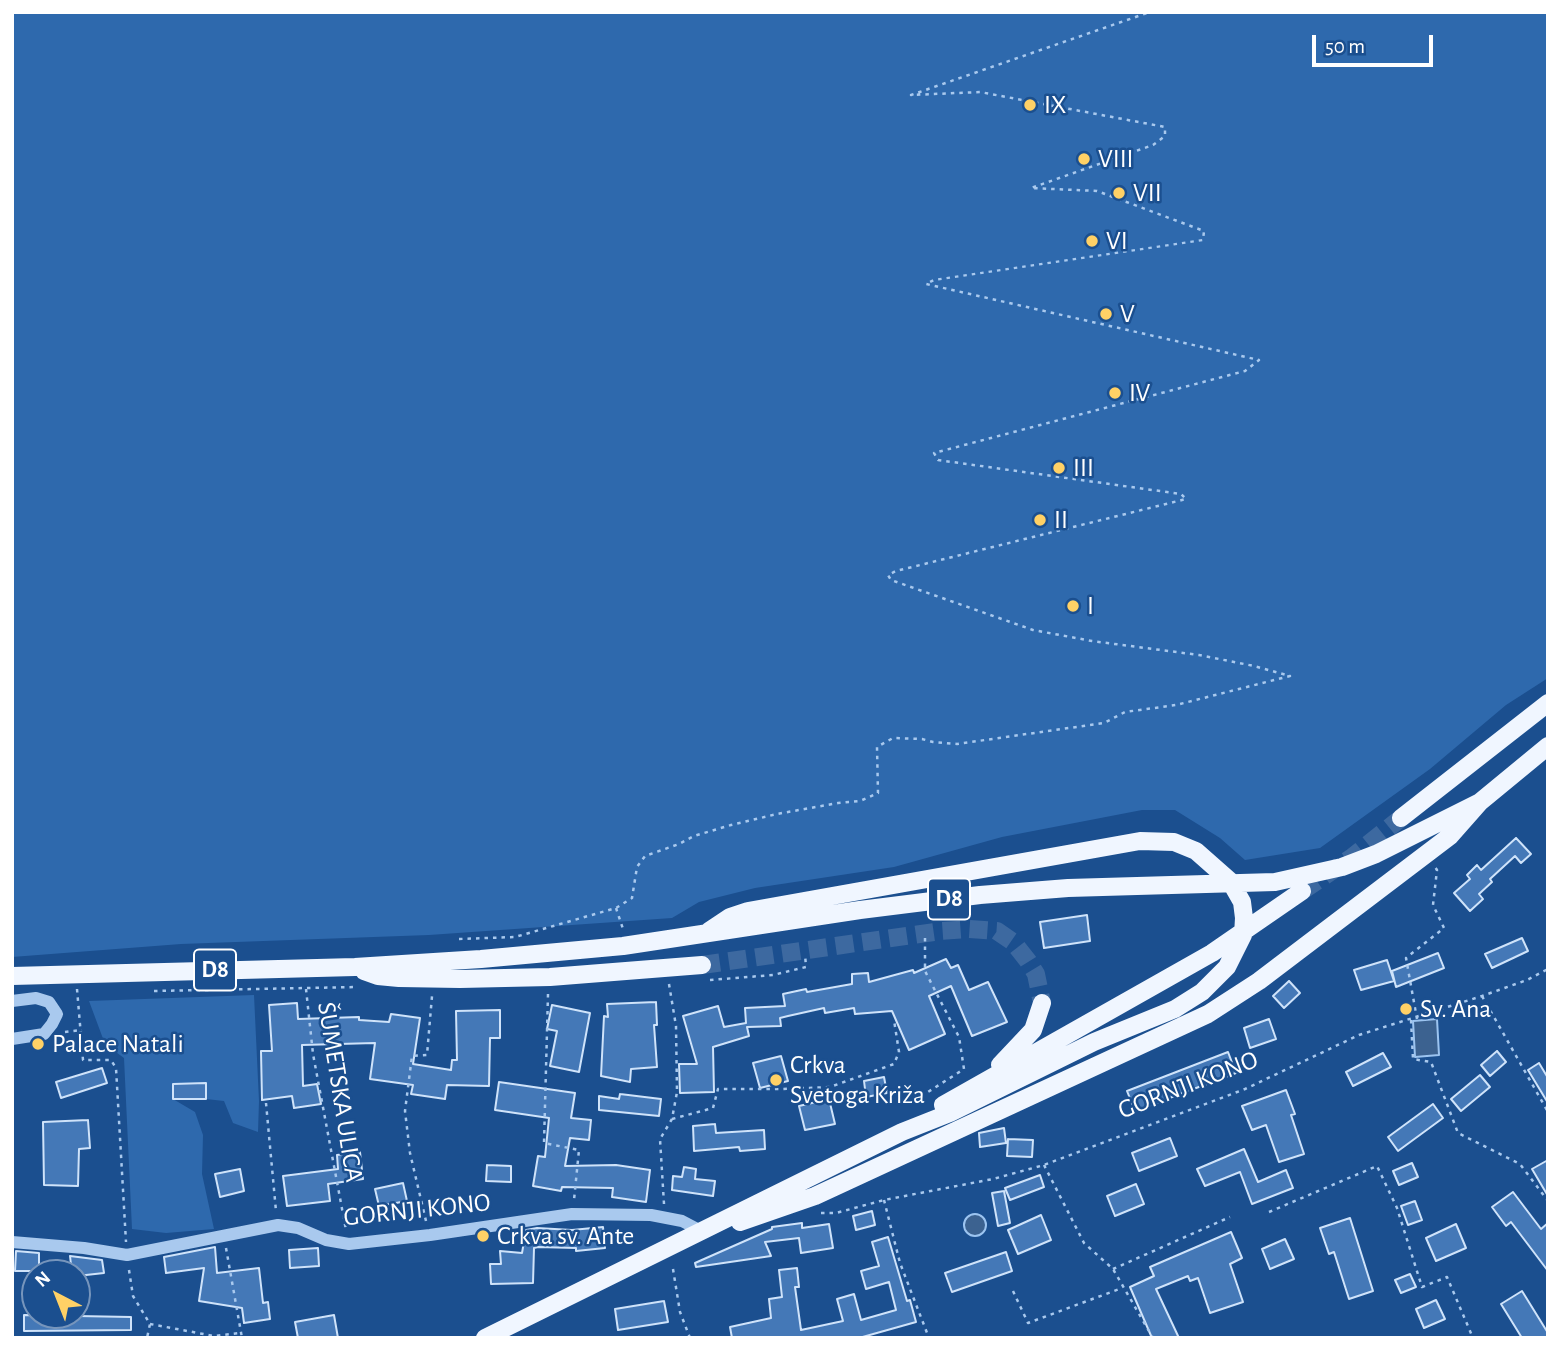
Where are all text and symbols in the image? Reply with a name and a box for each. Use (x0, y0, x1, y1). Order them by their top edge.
scale bar (1315, 21, 1436, 65)
text: 50 m (1325, 36, 1365, 57)
place label: IX (1044, 89, 1066, 121)
marker: IX (1022, 97, 1038, 113)
place label: VIII (1098, 143, 1134, 175)
marker: VIII (1076, 151, 1092, 167)
place label: VII (1133, 177, 1162, 209)
marker: VII (1111, 185, 1127, 201)
place label: VI (1106, 225, 1128, 257)
marker: VI (1084, 233, 1100, 249)
place label: V (1120, 298, 1135, 330)
marker: V (1098, 306, 1114, 322)
place label: IV (1129, 377, 1150, 409)
marker: IV (1107, 385, 1123, 401)
place label: III (1073, 452, 1094, 484)
marker: III (1051, 460, 1067, 476)
place label: II (1054, 504, 1068, 536)
marker: II (1032, 512, 1048, 528)
place label: I (1087, 590, 1094, 622)
marker: I (1065, 598, 1081, 614)
road number: D8 (928, 878, 970, 919)
road number: D8 (194, 950, 236, 990)
place label: Sv. Ana (1420, 993, 1491, 1025)
street label: ŠUMETSKA ULICA (310, 1000, 370, 1184)
marker: Sv. Ana (1398, 1001, 1414, 1017)
place label: Palace Natali (52, 1028, 184, 1060)
marker: Palace Natali (30, 1036, 46, 1052)
street label: GORNJI KONO (1114, 1044, 1262, 1126)
place label: Crkva Svetoga Križa (790, 1049, 925, 1110)
marker: Crkva Svetoga Križa (768, 1072, 784, 1088)
street label: GORNJI KONO (342, 1187, 492, 1233)
place label: Crkva sv. Ante (497, 1220, 634, 1252)
marker: Crkva sv. Ante (475, 1228, 491, 1244)
north arrow (21, 1259, 91, 1329)
text: N (32, 1268, 54, 1291)

